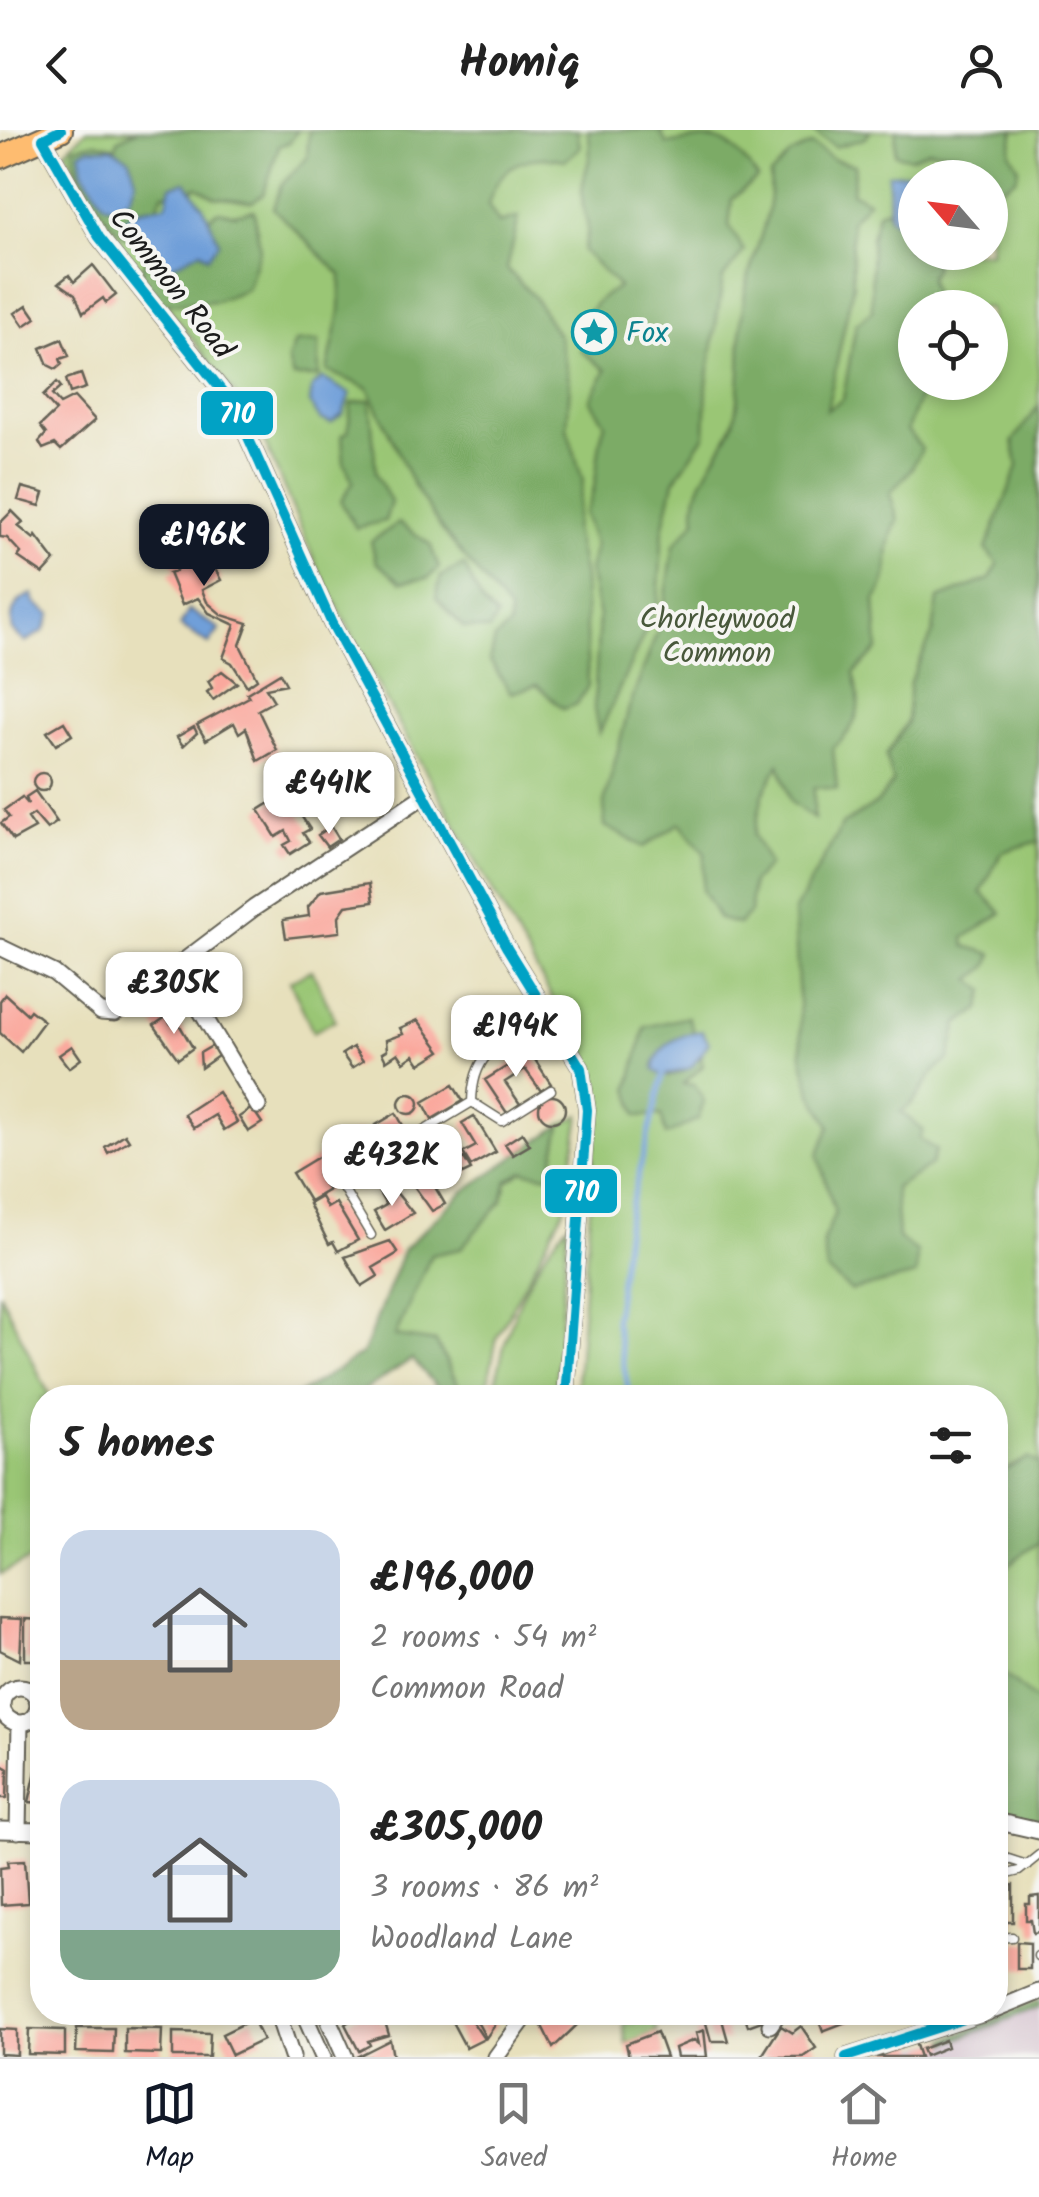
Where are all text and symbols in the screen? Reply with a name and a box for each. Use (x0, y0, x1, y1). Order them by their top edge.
text: Homiq (459, 29, 580, 101)
icon: back (30, 38, 85, 93)
icon: person (954, 38, 1009, 93)
north arrow (898, 160, 1008, 270)
map controls (898, 160, 1008, 400)
street label: Common Road (96, 198, 246, 371)
button: locate (898, 290, 1008, 400)
place icon: Fox (571, 309, 617, 355)
place label: Fox (626, 310, 669, 358)
line badge: 710 (199, 389, 275, 437)
text: 710 (219, 393, 256, 438)
pin: £196K (134, 504, 274, 589)
text: £196K (161, 511, 247, 562)
park label: Chorleywood Common (640, 596, 795, 678)
pin: £441K (259, 752, 399, 837)
text: £441K (285, 759, 373, 810)
pin: £305K (104, 952, 244, 1037)
text: £305K (128, 959, 220, 1010)
pin: £194K (446, 995, 586, 1080)
text: £194K (473, 1002, 559, 1053)
pin: £432K (322, 1124, 462, 1209)
text: £432K (344, 1131, 440, 1182)
line badge: 710 (543, 1167, 619, 1215)
text: 710 (563, 1171, 600, 1216)
text: 5 homes (60, 1412, 215, 1479)
icon: filters (923, 1418, 978, 1473)
text: £196,000 (370, 1546, 533, 1613)
icon: home (140, 1570, 260, 1690)
text: 2 rooms · 54 m² (370, 1613, 596, 1664)
text: Common Road (370, 1664, 563, 1715)
text: £305,000 (370, 1796, 542, 1863)
icon: home (140, 1820, 260, 1940)
text: 3 rooms · 86 m² (370, 1863, 598, 1914)
text: Woodland Lane (370, 1914, 573, 1965)
tab: Map (142, 2076, 197, 2181)
tab: Saved (481, 2076, 547, 2181)
tab: Home (831, 2076, 897, 2181)

